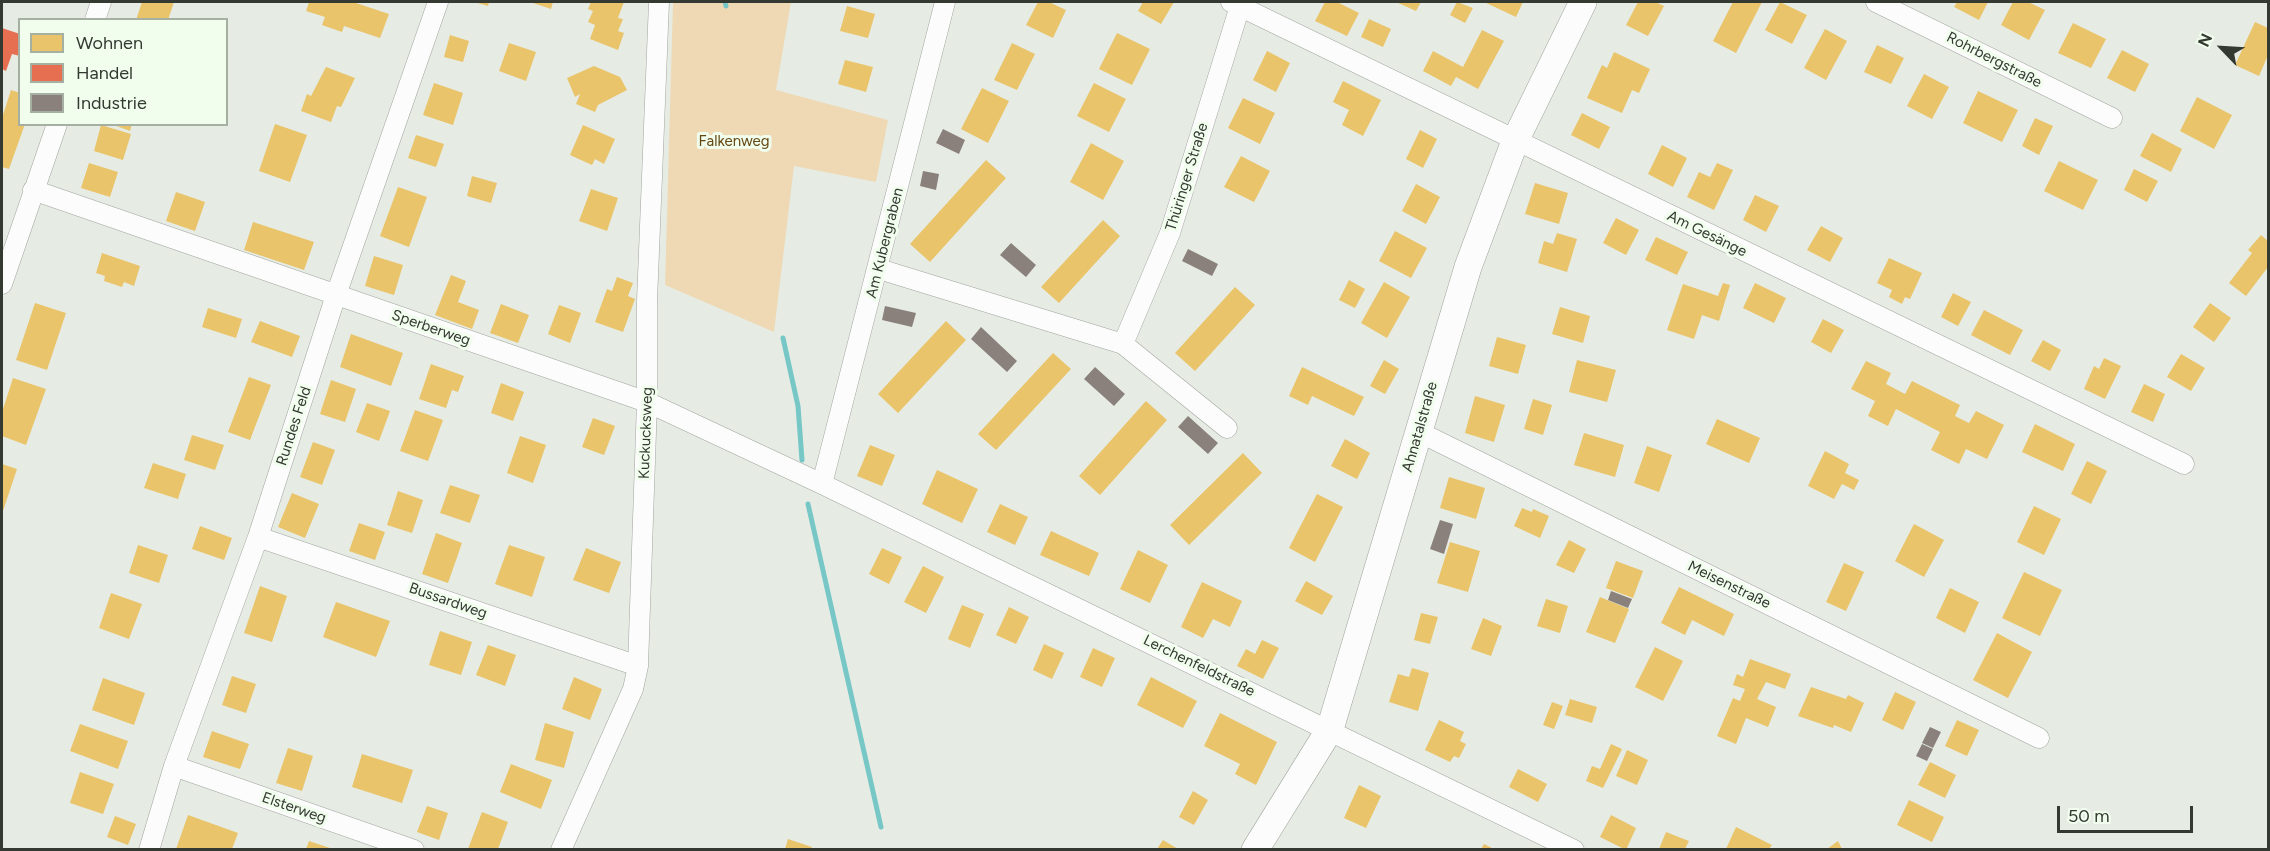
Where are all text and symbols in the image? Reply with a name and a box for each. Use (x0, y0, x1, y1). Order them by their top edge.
legend (18, 18, 228, 126)
north arrow (2192, 18, 2252, 78)
street label: Rohrbergstraße (1943, 28, 2045, 92)
text: N (2194, 31, 2216, 50)
text: Wohnen (76, 32, 143, 54)
text: Handel (76, 62, 133, 84)
text: Industrie (76, 92, 147, 114)
street label: Thüringer Straße (1162, 121, 1212, 233)
park label: Falkenweg (698, 133, 770, 151)
street label: Am Kubergraben (863, 186, 907, 300)
street label: Am Gesänge (1664, 207, 1750, 261)
street label: Sperberweg (389, 306, 473, 350)
street label: Ahnatalstraße (1399, 380, 1441, 474)
street label: Rundes Feld (273, 384, 315, 468)
street label: Kuckucksweg (635, 387, 657, 479)
street label: Meisenstraße (1685, 557, 1773, 613)
street label: Bussardweg (406, 579, 490, 623)
street label: Lerchenfeldstraße (1140, 631, 1258, 701)
street label: Elsterweg (260, 789, 328, 827)
scale bar (2060, 794, 2196, 832)
text: 50 m (2068, 805, 2110, 827)

